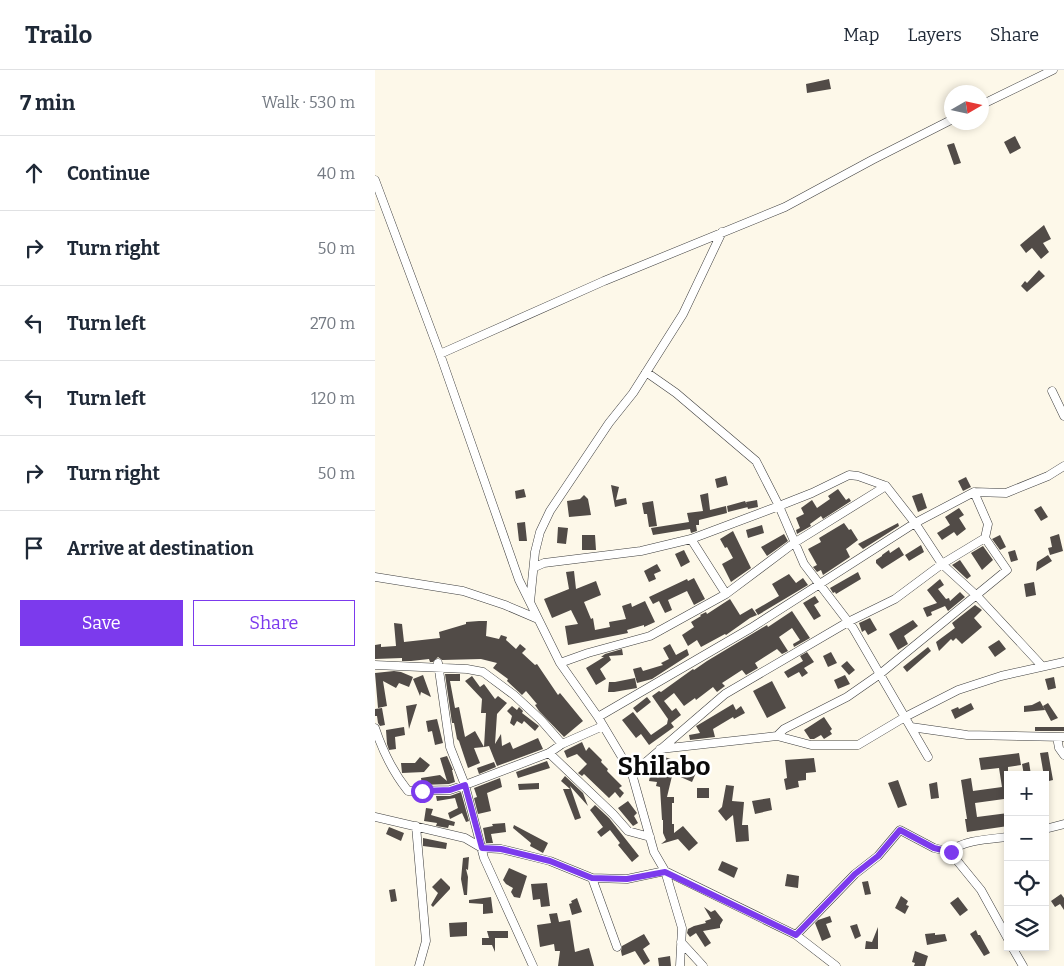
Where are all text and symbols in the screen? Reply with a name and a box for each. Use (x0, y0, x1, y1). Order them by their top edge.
text: Trailo (25, 21, 92, 49)
text: Map (843, 24, 879, 46)
text: Layers (907, 24, 962, 46)
text: Share (990, 24, 1039, 46)
north arrow (944, 85, 989, 130)
text: 7 min (20, 90, 75, 116)
text: Walk · 530 m (262, 93, 355, 112)
icon: ahead (20, 159, 48, 187)
text: Continue (67, 162, 150, 185)
text: 40 m (317, 164, 355, 183)
icon: right (20, 234, 48, 262)
text: Turn right (67, 237, 160, 260)
text: 50 m (318, 239, 355, 258)
icon: left (20, 309, 48, 337)
text: Turn left (67, 312, 146, 335)
text: 270 m (310, 314, 355, 333)
icon: left (20, 384, 48, 412)
text: Turn left (67, 387, 146, 410)
text: 120 m (311, 389, 355, 408)
icon: right (20, 459, 48, 487)
text: Turn right (67, 462, 160, 485)
text: 50 m (318, 464, 355, 483)
icon: arrive (20, 534, 48, 562)
text: Arrive at destination (67, 537, 254, 560)
button: Save (20, 600, 183, 646)
button: Share (193, 600, 355, 646)
district label: Shilabo (617, 751, 711, 782)
map controls (1004, 771, 1049, 951)
button: + (1004, 771, 1049, 816)
route start (411, 780, 434, 803)
button: − (1004, 816, 1049, 861)
route end (940, 841, 963, 864)
button: locate (1004, 861, 1049, 906)
button: layers (1004, 906, 1049, 951)

